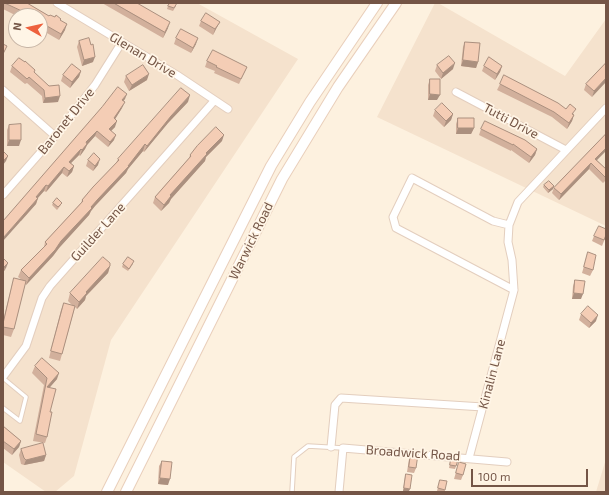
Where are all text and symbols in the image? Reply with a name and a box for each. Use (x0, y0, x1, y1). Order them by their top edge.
north arrow (8, 8, 48, 48)
text: N (10, 22, 24, 31)
street label: Glenan Drive (107, 29, 179, 81)
street label: Baronet Drive (34, 85, 98, 157)
street label: Tutti Drive (481, 100, 541, 142)
street label: Guilder Lane (68, 199, 128, 265)
street label: Warwick Road (226, 200, 276, 282)
street label: Kinalin Lane (475, 337, 509, 411)
street label: Broadwick Road (365, 442, 461, 464)
scale bar (473, 461, 590, 487)
text: 100 m (478, 469, 510, 483)

